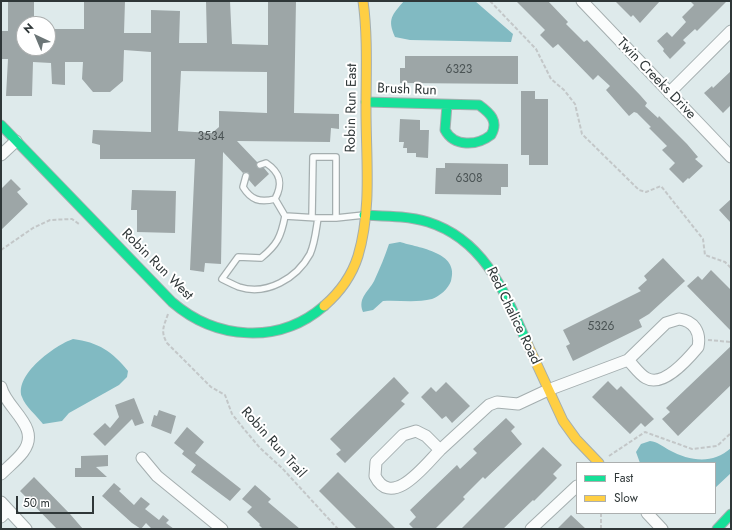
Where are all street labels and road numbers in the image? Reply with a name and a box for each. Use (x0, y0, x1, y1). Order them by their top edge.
street label: Twin Creeks Drive (613, 35, 699, 123)
street label: Robin Run East (343, 63, 361, 153)
street label: Brush Run (377, 81, 437, 99)
street label: Robin Run West (118, 226, 196, 304)
street label: Red Chalice Road (482, 265, 544, 367)
street label: Robin Run Trail (237, 404, 309, 482)

